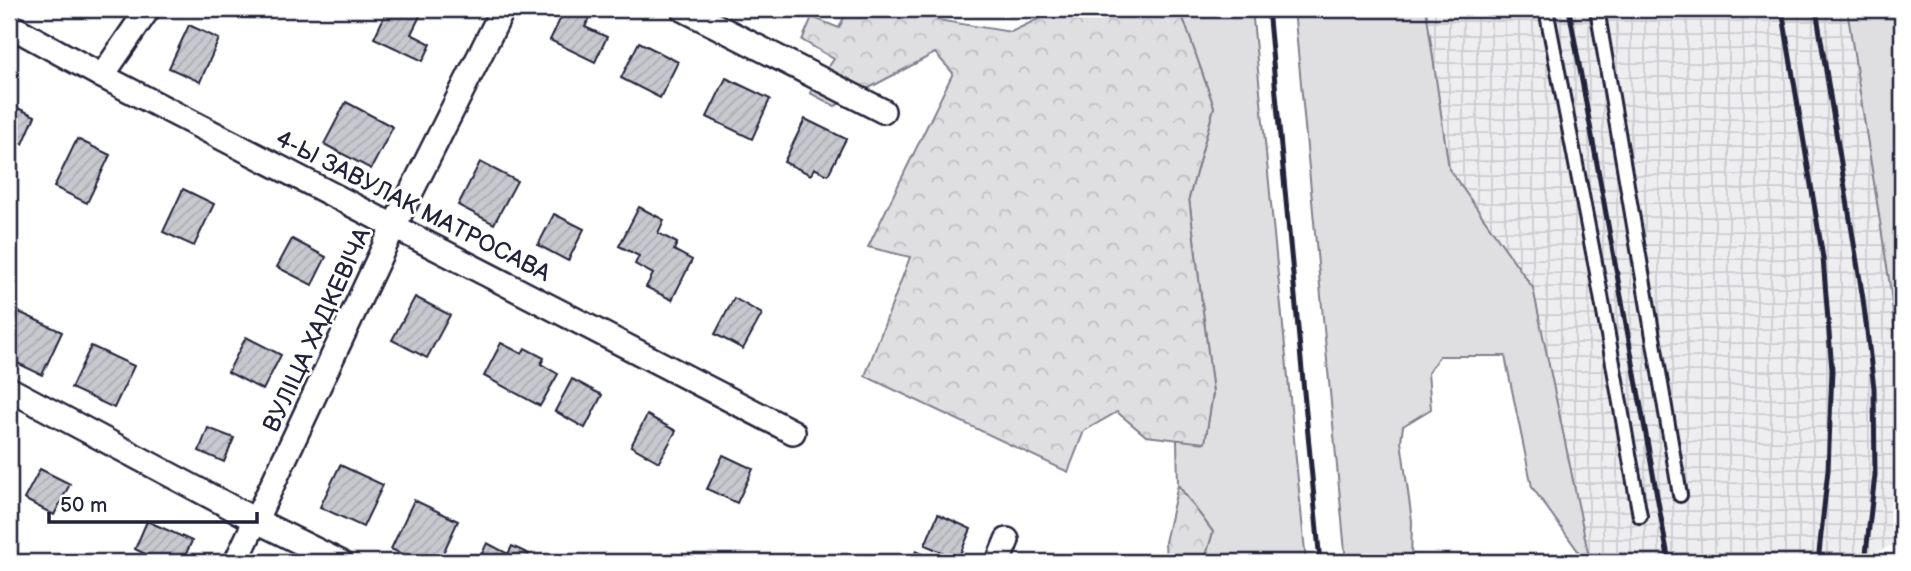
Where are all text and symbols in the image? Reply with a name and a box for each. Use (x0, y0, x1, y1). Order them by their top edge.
street label: 4-Ы ЗАВУЛАК МАТРОСАВА (271, 124, 556, 288)
street label: ВУЛІЦА ХАДКЕВІЧА (257, 223, 377, 437)
scale bar (49, 480, 257, 524)
text: 50 m (60, 493, 107, 518)

